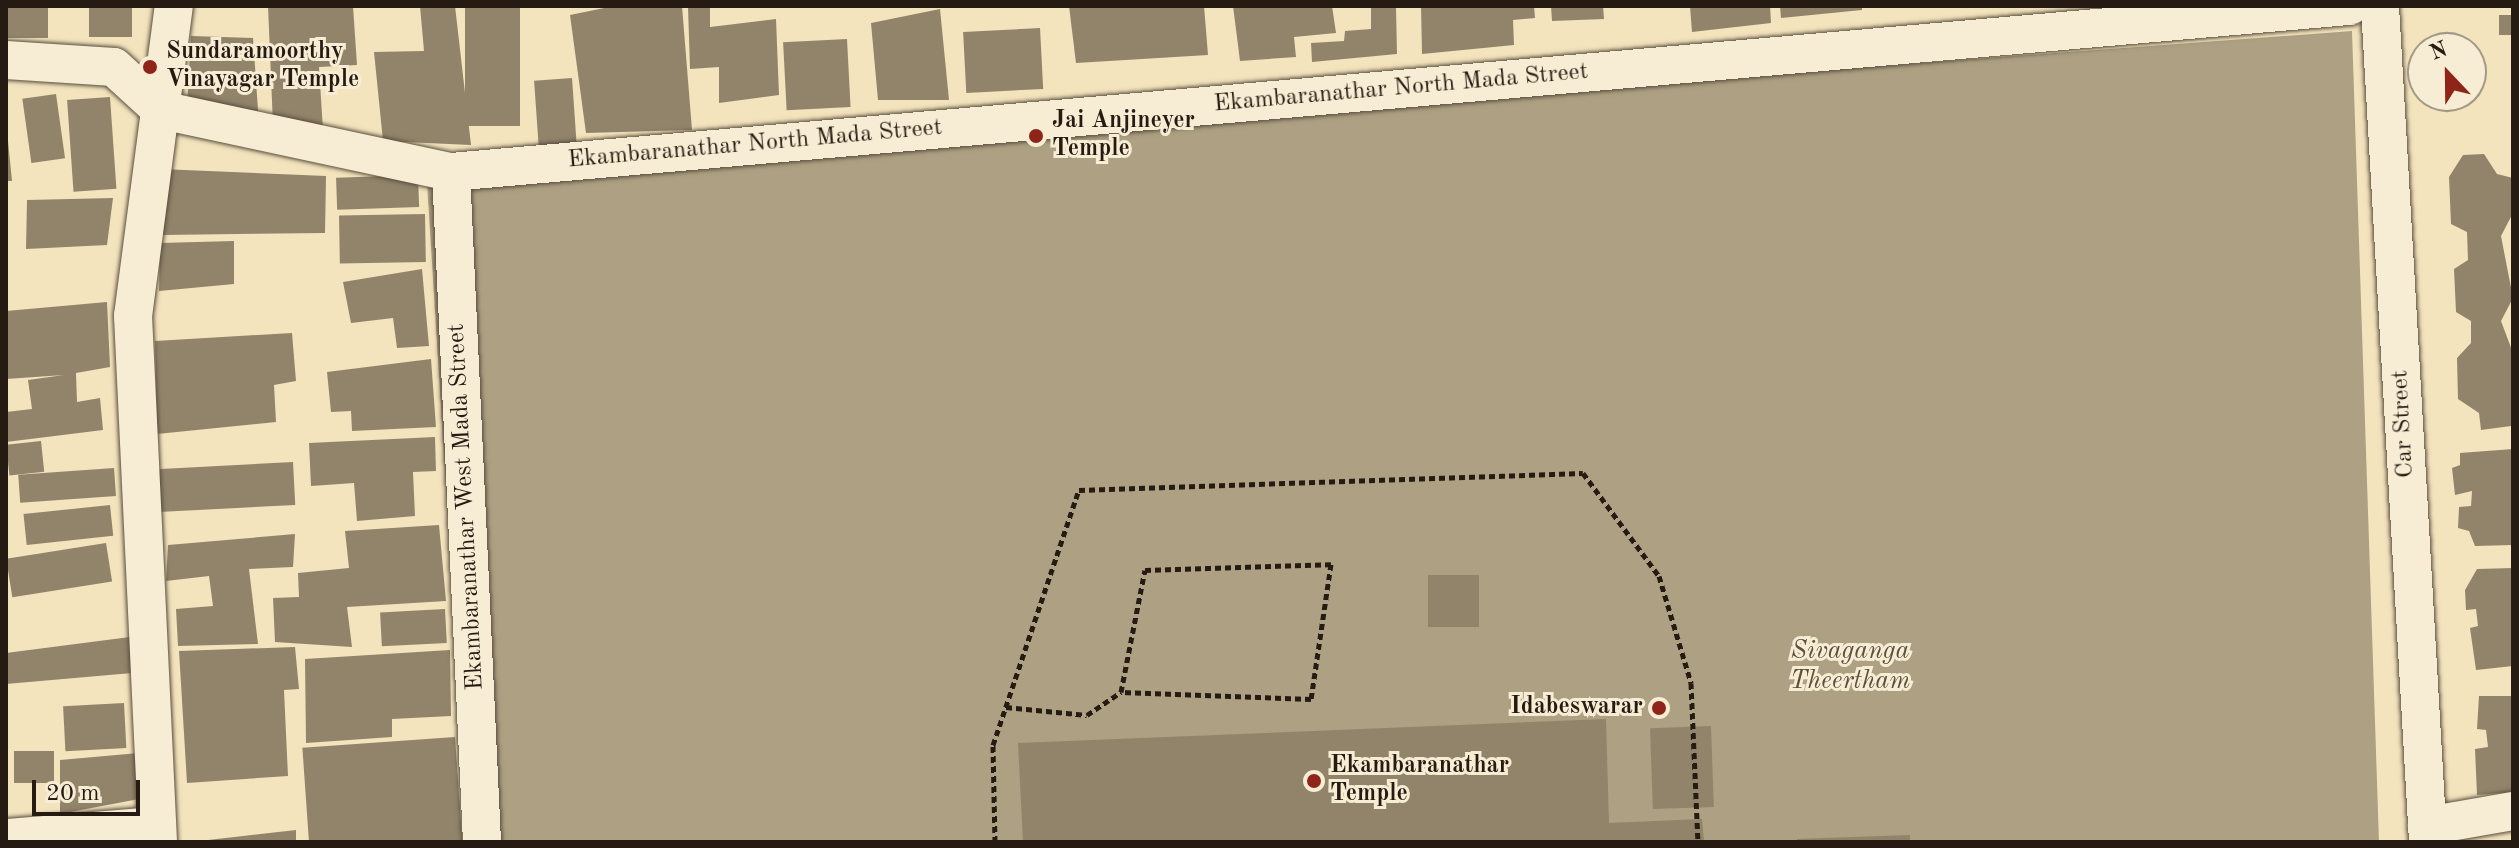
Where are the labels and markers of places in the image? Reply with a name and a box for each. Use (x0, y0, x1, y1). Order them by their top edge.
place label: Sundaramoorthy Vinayagar Temple (166, 39, 359, 95)
marker: Sundaramoorthy Vinayagar Temple (141, 58, 159, 76)
place label: Jai Anjineyer Temple (1052, 108, 1195, 164)
marker: Jai Anjineyer Temple (1027, 127, 1045, 145)
place label: Idabeswarar (1510, 694, 1643, 722)
marker: Idabeswarar (1650, 699, 1668, 717)
place label: Ekambaranathar Temple (1330, 753, 1509, 809)
marker: Ekambaranathar Temple (1305, 772, 1323, 790)

